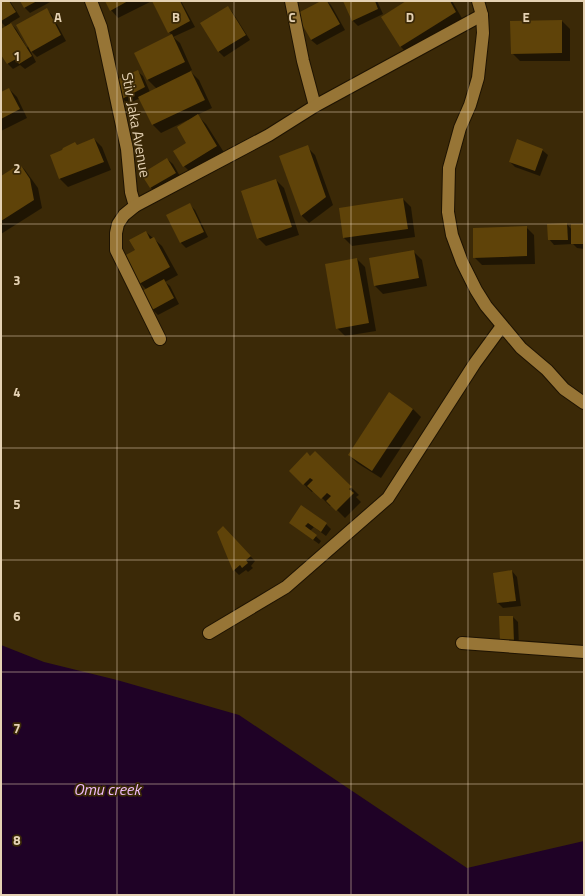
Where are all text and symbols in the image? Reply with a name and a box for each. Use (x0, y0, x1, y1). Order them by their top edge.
text: A (54, 7, 62, 27)
text: B (172, 7, 180, 27)
text: C (288, 7, 296, 27)
text: D (406, 7, 414, 27)
text: E (522, 7, 530, 27)
text: 1 (13, 46, 21, 66)
street label: Stiv-Jaka Avenue (116, 71, 157, 179)
text: 2 (13, 158, 21, 178)
text: 3 (13, 270, 21, 290)
text: 4 (13, 382, 21, 402)
text: 5 (13, 494, 21, 514)
text: 6 (13, 606, 21, 626)
text: 7 (13, 718, 21, 738)
water label: Omu creek (73, 777, 142, 801)
text: 8 (13, 830, 21, 850)

